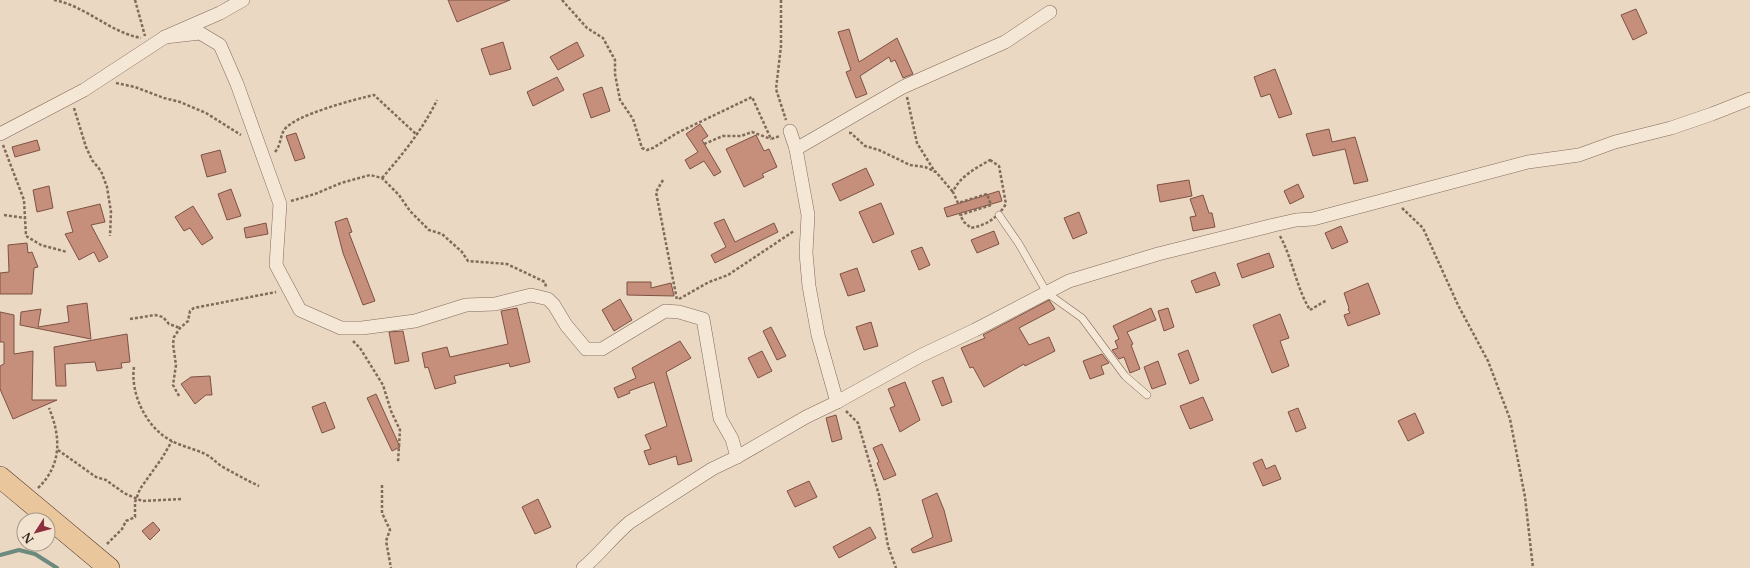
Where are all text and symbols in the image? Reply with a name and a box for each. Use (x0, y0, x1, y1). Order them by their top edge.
north arrow (16, 512, 56, 552)
text: N (19, 529, 37, 546)

